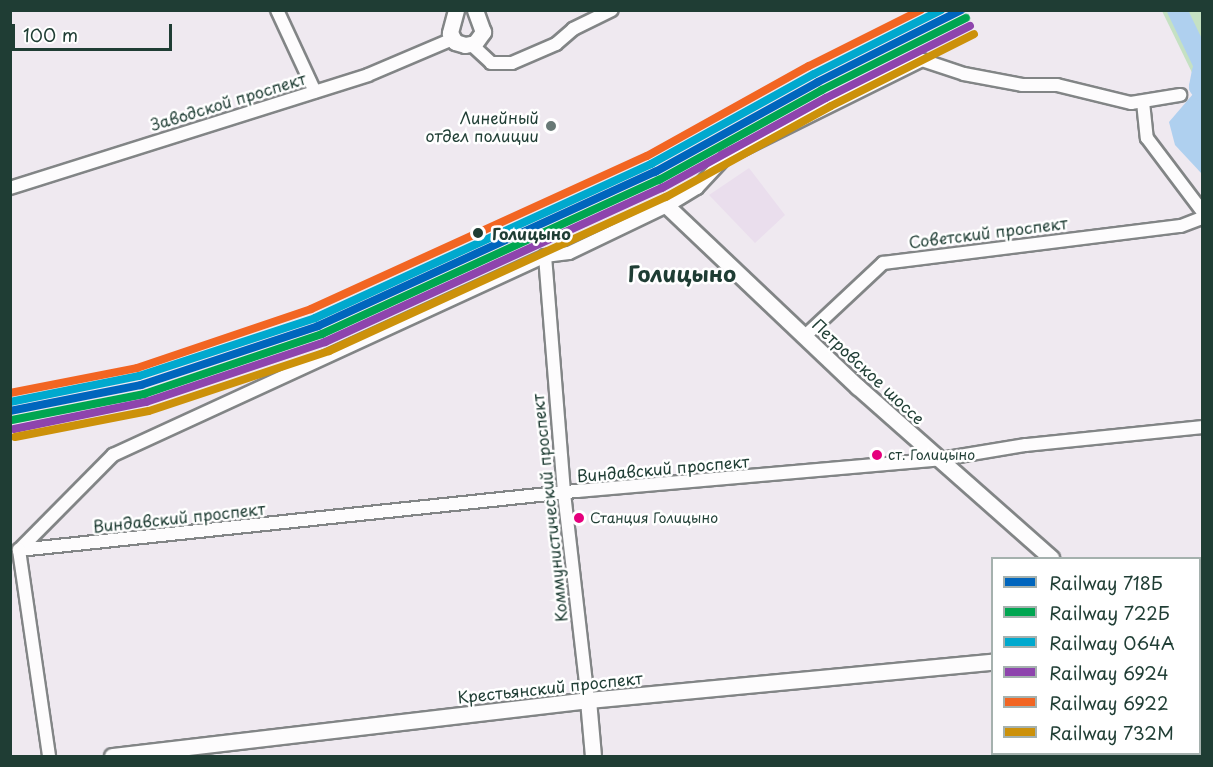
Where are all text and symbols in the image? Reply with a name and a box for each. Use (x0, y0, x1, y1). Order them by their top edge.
scale bar (15, 12, 176, 50)
text: 100 m (23, 21, 78, 48)
street label: Заводской проспект (148, 68, 308, 134)
place label: Линейный отдел полиции (425, 107, 539, 145)
marker: Линейный отдел полиции (544, 119, 558, 133)
street label: Советский проспект (907, 213, 1069, 251)
place label: Голицыно (492, 223, 571, 243)
marker: Голицыно (469, 224, 487, 242)
district label: Голицыно (628, 260, 736, 286)
street label: Петровское шоссе (809, 314, 929, 428)
street label: Коммунистический проспект (527, 393, 571, 623)
place label: ст. Голицыно (888, 447, 975, 463)
marker: ст. Голицыно (871, 449, 883, 461)
street label: Виндавский проспект (576, 451, 750, 485)
street label: Виндавский проспект (92, 498, 266, 536)
place label: Станция Голицыно (590, 510, 717, 526)
marker: Станция Голицыно (573, 512, 585, 524)
legend (991, 557, 1201, 755)
text: Railway 718Б (1049, 569, 1163, 596)
text: Railway 722Б (1049, 599, 1170, 626)
text: Railway 064А (1049, 629, 1175, 656)
text: Railway 6924 (1049, 659, 1169, 686)
street label: Крестьянский проспект (456, 668, 644, 706)
text: Railway 6922 (1049, 689, 1169, 716)
text: Railway 732М (1049, 719, 1174, 746)

